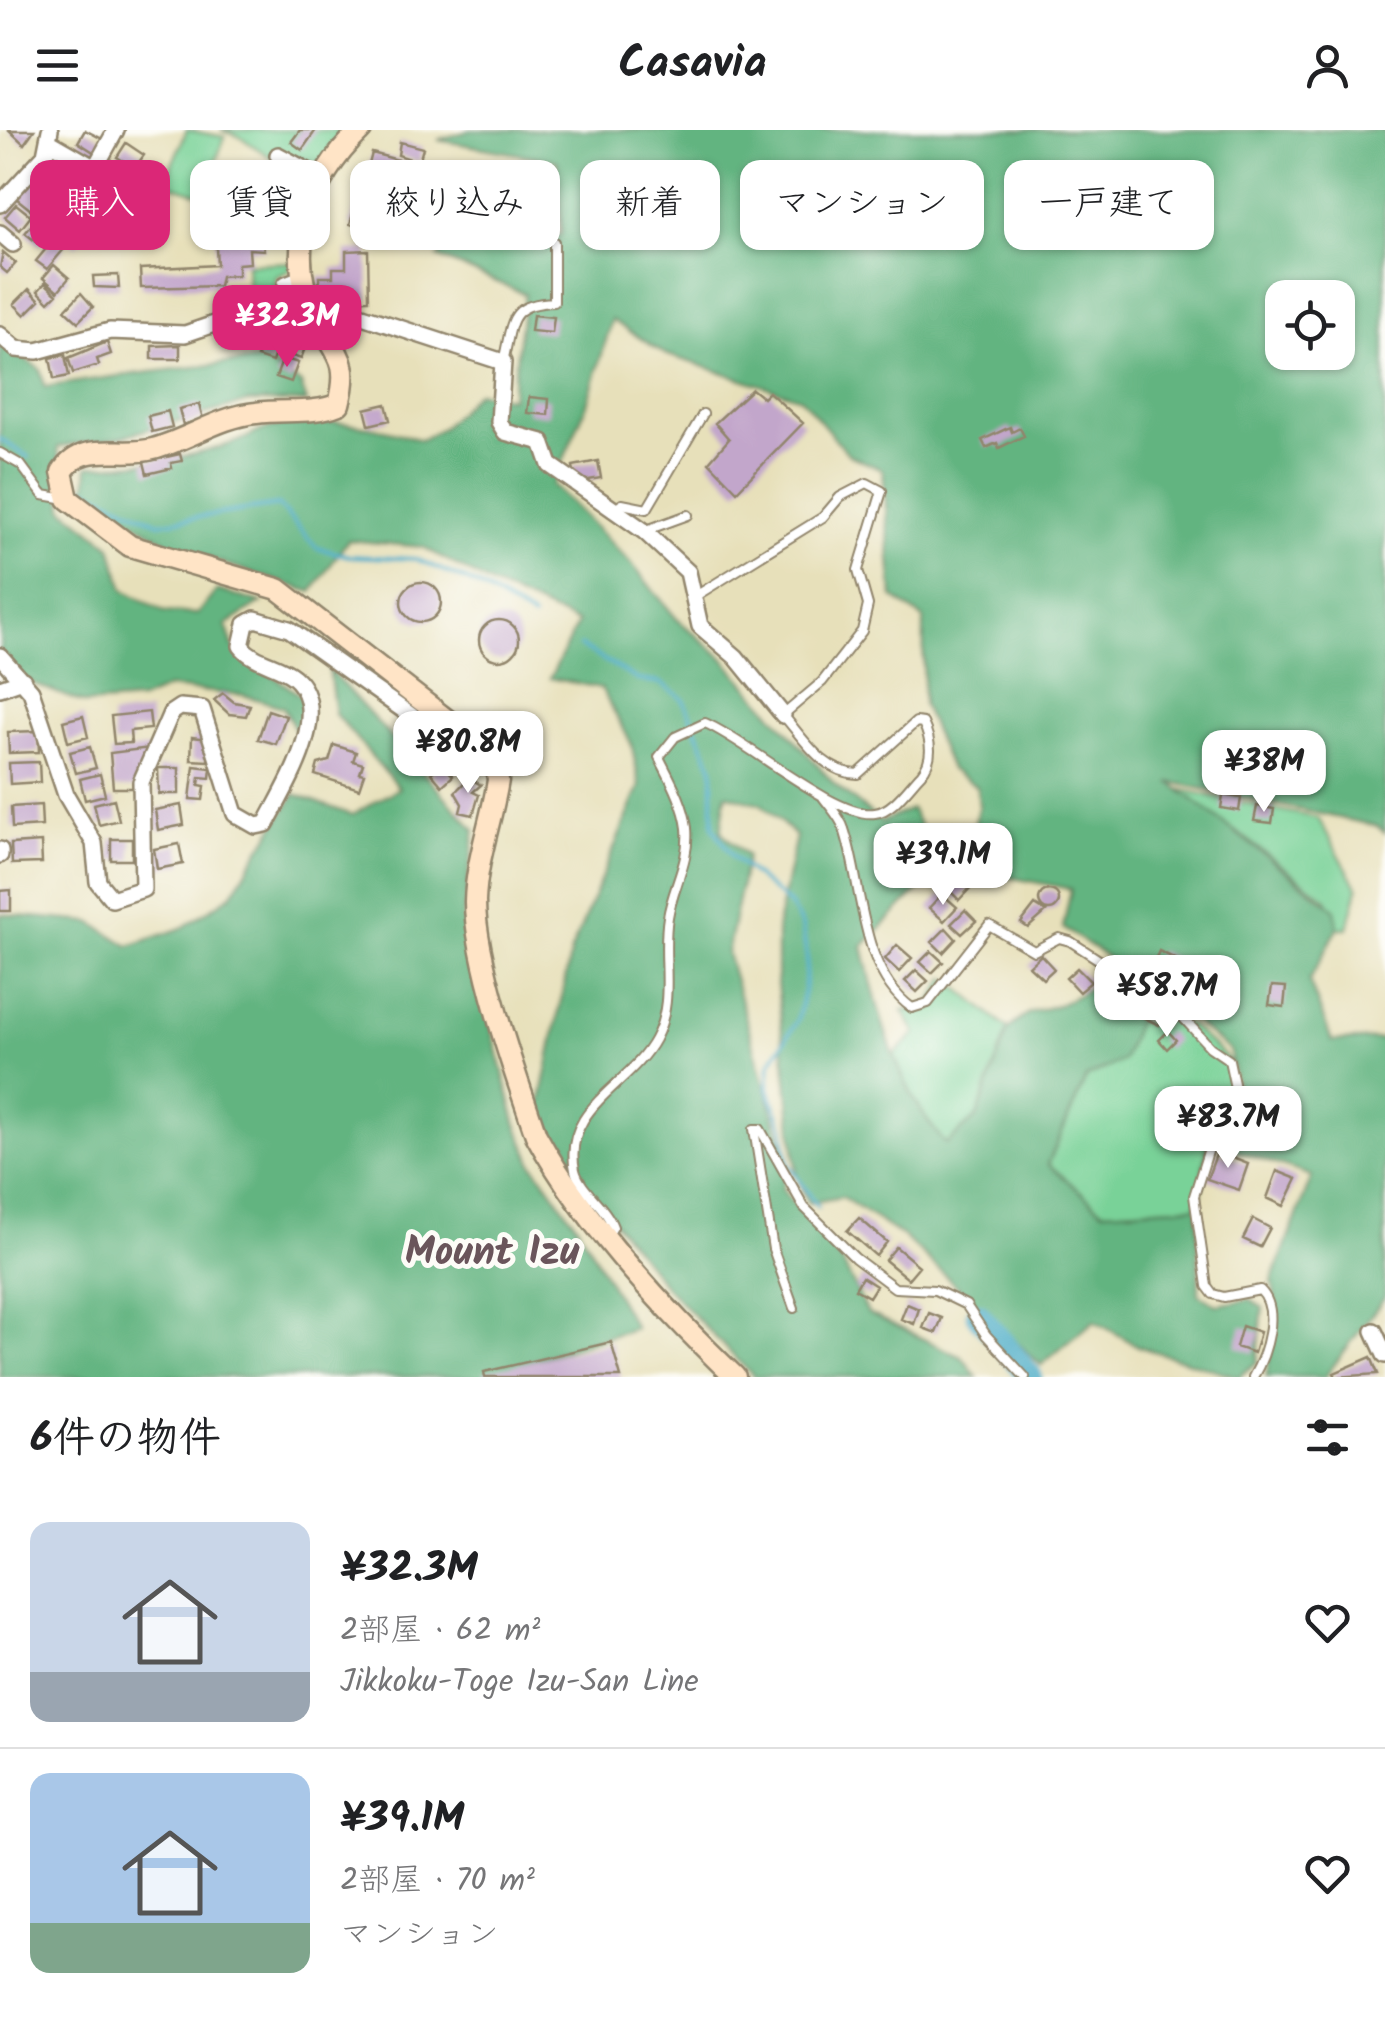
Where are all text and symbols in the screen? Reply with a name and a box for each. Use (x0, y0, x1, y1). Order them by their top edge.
text: Casavia (618, 29, 767, 101)
icon: menu (30, 38, 85, 93)
icon: person (1300, 38, 1355, 93)
chip: 購入 (30, 160, 170, 250)
chip: 賃貸 (190, 160, 330, 250)
chip: 絞り込み (350, 160, 560, 250)
chip: 新着 (580, 160, 720, 250)
chip: マンション (740, 160, 984, 250)
chip: 一戸建て (1004, 160, 1214, 250)
map controls (1265, 280, 1355, 370)
button: locate (1265, 280, 1355, 370)
pin: ¥32.3M (206, 285, 368, 370)
text: ¥32.3M (234, 292, 340, 343)
pin: ¥80.8M (387, 711, 549, 796)
text: ¥80.8M (415, 718, 521, 769)
pin: ¥38M (1205, 730, 1323, 815)
text: ¥38M (1224, 737, 1304, 788)
pin: ¥39.1M (862, 823, 1024, 908)
text: ¥39.1M (896, 830, 990, 881)
pin: ¥58.7M (1086, 955, 1248, 1040)
text: ¥58.7M (1116, 962, 1218, 1013)
pin: ¥83.7M (1147, 1086, 1309, 1171)
text: ¥83.7M (1177, 1093, 1279, 1144)
district label: Mount Izu (405, 1221, 580, 1285)
text: 6件の物件 (30, 1406, 221, 1473)
icon: filters (1300, 1410, 1355, 1465)
text: ¥32.3M (340, 1536, 478, 1603)
icon: home (110, 1562, 230, 1682)
icon: heart (1300, 1595, 1355, 1650)
text: 2部屋 · 62 m² (340, 1606, 540, 1657)
text: Jikkoku-Toge Izu-San Line (340, 1657, 699, 1708)
text: ¥39.1M (340, 1786, 464, 1853)
icon: home (110, 1813, 230, 1933)
icon: heart (1300, 1846, 1355, 1901)
text: 2部屋 · 70 m² (340, 1856, 535, 1907)
text: マンション (340, 1910, 499, 1961)

